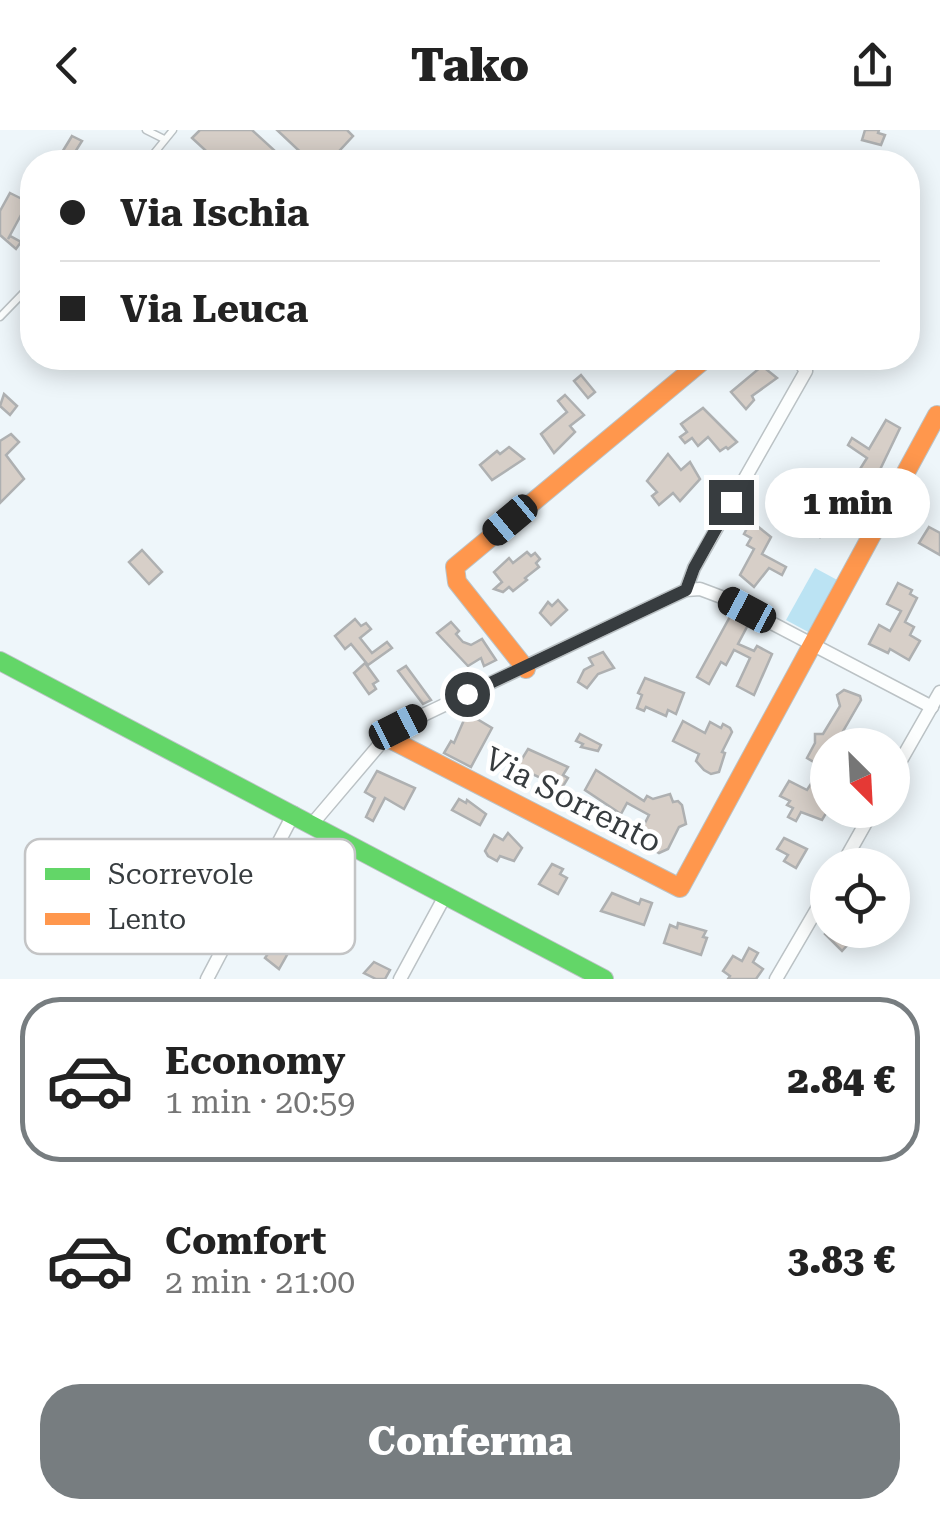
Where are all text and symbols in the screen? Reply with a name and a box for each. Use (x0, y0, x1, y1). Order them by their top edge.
icon: back (40, 38, 95, 93)
icon: share (845, 38, 900, 93)
text: Tako (411, 39, 529, 92)
text: Via Ischia (120, 191, 309, 235)
text: Via Leuca (120, 287, 308, 331)
callout: 1 min (766, 467, 931, 537)
route end (709, 480, 754, 525)
text: 1 min (803, 484, 892, 522)
car (477, 489, 543, 551)
car (713, 583, 781, 637)
route start (445, 672, 490, 717)
car (364, 700, 432, 754)
north arrow (810, 728, 910, 828)
map controls (810, 728, 910, 948)
street label: Via Sorrento (478, 739, 668, 861)
legend (25, 839, 355, 954)
button: locate (810, 848, 910, 948)
text: Scorrevole (108, 858, 253, 891)
text: Lento (108, 903, 186, 936)
icon: car (45, 1035, 135, 1125)
text: Economy (165, 1039, 345, 1083)
text: 2.84 € (788, 1058, 895, 1102)
text: 1 min · 20:59 (165, 1083, 355, 1121)
icon: car (45, 1215, 135, 1305)
text: Comfort (165, 1219, 326, 1263)
text: 3.83 € (788, 1238, 895, 1282)
text: 2 min · 21:00 (165, 1263, 355, 1301)
button: Conferma (40, 1384, 900, 1499)

